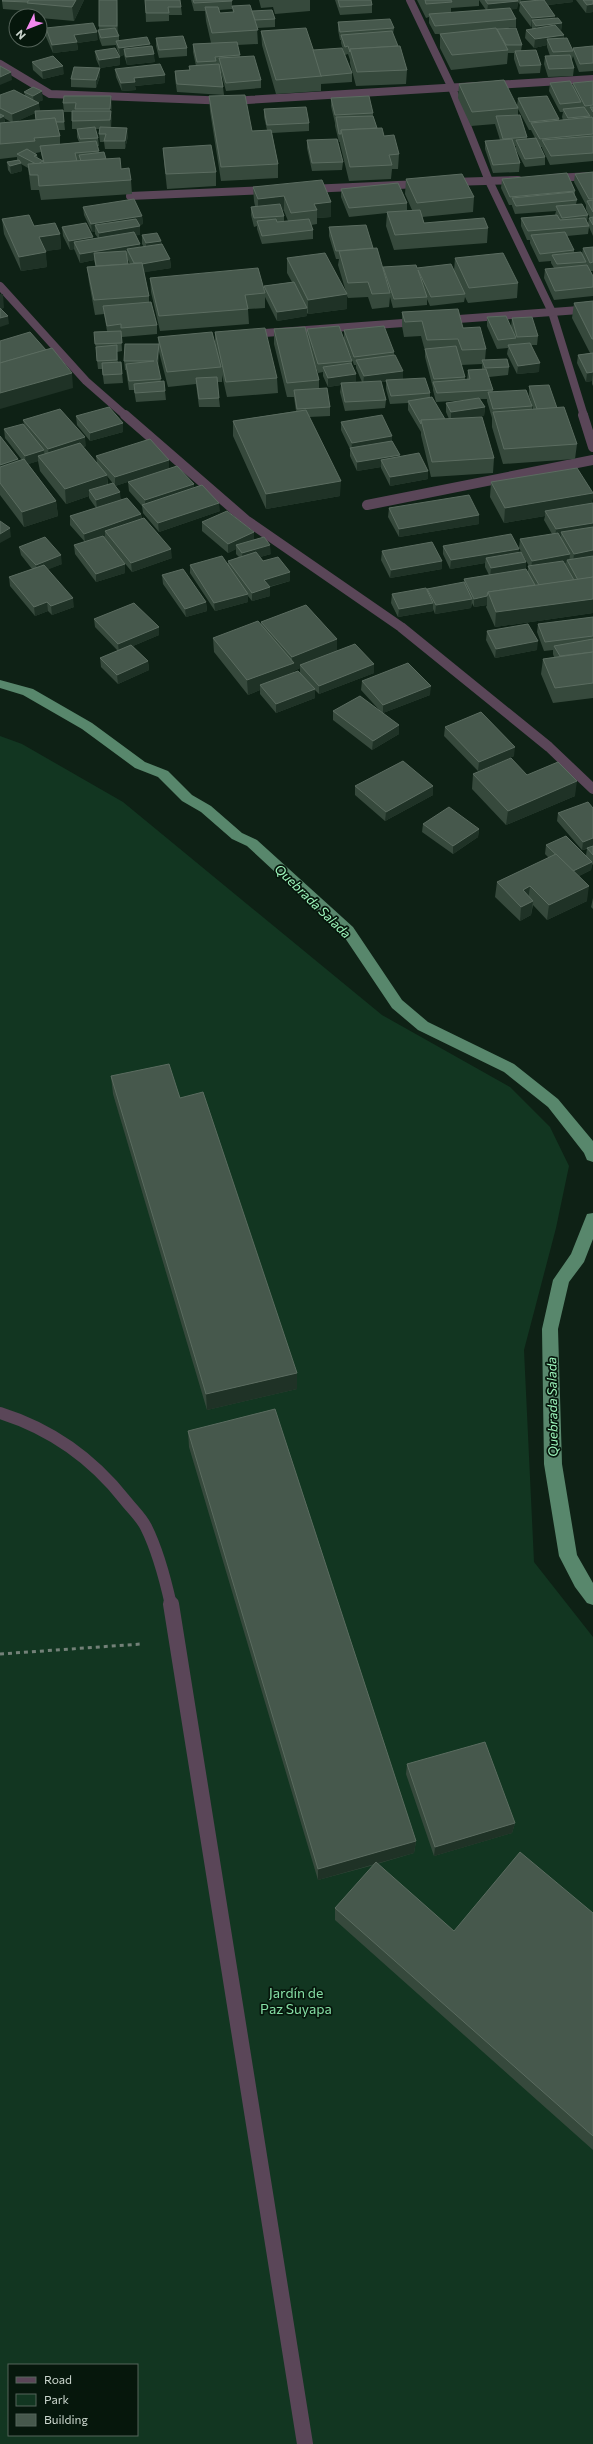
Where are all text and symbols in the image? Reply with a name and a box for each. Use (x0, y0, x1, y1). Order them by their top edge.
north arrow (8, 8, 48, 48)
text: N (13, 28, 28, 43)
water label: Quebrada Salada (272, 861, 355, 942)
water label: Quebrada Salada (543, 1357, 561, 1457)
park label: Jardín de Paz Suyapa (260, 1984, 332, 2017)
legend (8, 2364, 138, 2436)
text: Road (44, 2372, 72, 2386)
text: Park (44, 2392, 70, 2406)
text: Building (44, 2412, 88, 2426)

